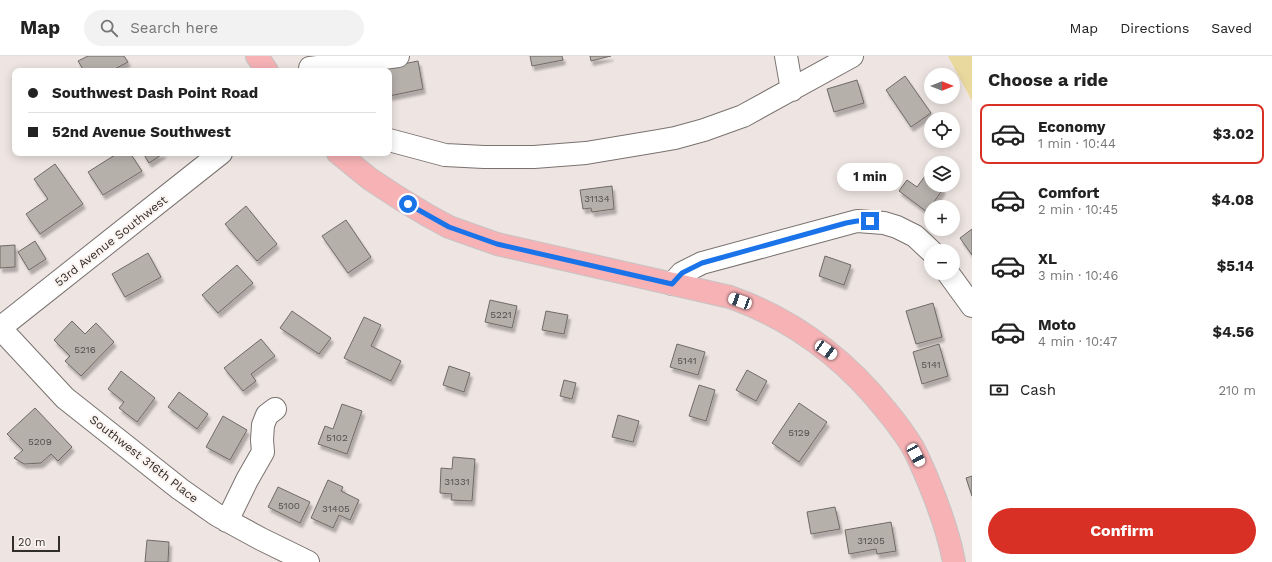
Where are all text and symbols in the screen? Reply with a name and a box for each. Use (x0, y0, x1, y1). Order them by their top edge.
search box (84, 10, 364, 46)
text: Map (20, 16, 60, 39)
icon: search (98, 17, 120, 39)
text: Search here (130, 19, 218, 37)
text: Map (1070, 20, 1098, 36)
text: Directions (1120, 20, 1189, 36)
text: Saved (1211, 20, 1252, 36)
north arrow (924, 68, 960, 104)
map controls (924, 68, 960, 280)
text: Choose a ride (988, 69, 1108, 90)
text: Southwest Dash Point Road (52, 84, 258, 102)
button: locate (924, 112, 960, 148)
icon: car (990, 116, 1026, 152)
text: Economy (1038, 118, 1105, 136)
text: 52nd Avenue Southwest (52, 123, 231, 141)
text: $3.02 (1213, 125, 1254, 143)
text: 1 min · 10:44 (1038, 136, 1116, 151)
button: layers (924, 156, 960, 192)
callout: 1 min (837, 163, 903, 191)
text: 1 min (853, 169, 887, 184)
icon: car (990, 182, 1026, 218)
text: Comfort (1038, 184, 1099, 202)
text: $4.08 (1211, 191, 1254, 209)
street label: 53rd Avenue Southwest (52, 193, 170, 289)
house number: 31134 (584, 193, 610, 204)
route start (399, 195, 417, 213)
button: + (924, 200, 960, 236)
text: 2 min · 10:45 (1038, 202, 1118, 217)
route end (861, 212, 879, 230)
button: − (924, 244, 960, 280)
icon: car (990, 248, 1026, 284)
text: XL (1038, 250, 1057, 268)
text: $5.14 (1217, 257, 1254, 275)
text: 3 min · 10:46 (1038, 268, 1118, 283)
car (727, 291, 753, 311)
house number: 5221 (490, 309, 512, 320)
icon: car (990, 314, 1026, 350)
text: Moto (1038, 316, 1076, 334)
text: $4.56 (1212, 323, 1254, 341)
text: 4 min · 10:47 (1038, 334, 1117, 349)
car (813, 338, 839, 362)
house number: 5216 (74, 344, 96, 355)
house number: 5141 (677, 355, 697, 366)
house number: 5141 (921, 359, 941, 370)
icon: cash (988, 379, 1010, 401)
text: Cash (1020, 381, 1056, 399)
text: 210 m (1218, 383, 1256, 398)
street label: Southwest 316th Place (87, 412, 201, 506)
house number: 5129 (788, 427, 810, 438)
house number: 5102 (326, 432, 348, 443)
house number: 5209 (28, 436, 52, 447)
car (905, 442, 927, 468)
house number: 31331 (444, 476, 470, 487)
house number: 5100 (278, 500, 300, 511)
house number: 31405 (322, 503, 350, 514)
button: Confirm (988, 508, 1256, 554)
scale bar (12, 534, 60, 553)
house number: 31205 (857, 535, 885, 546)
text: 20 m (18, 536, 46, 549)

